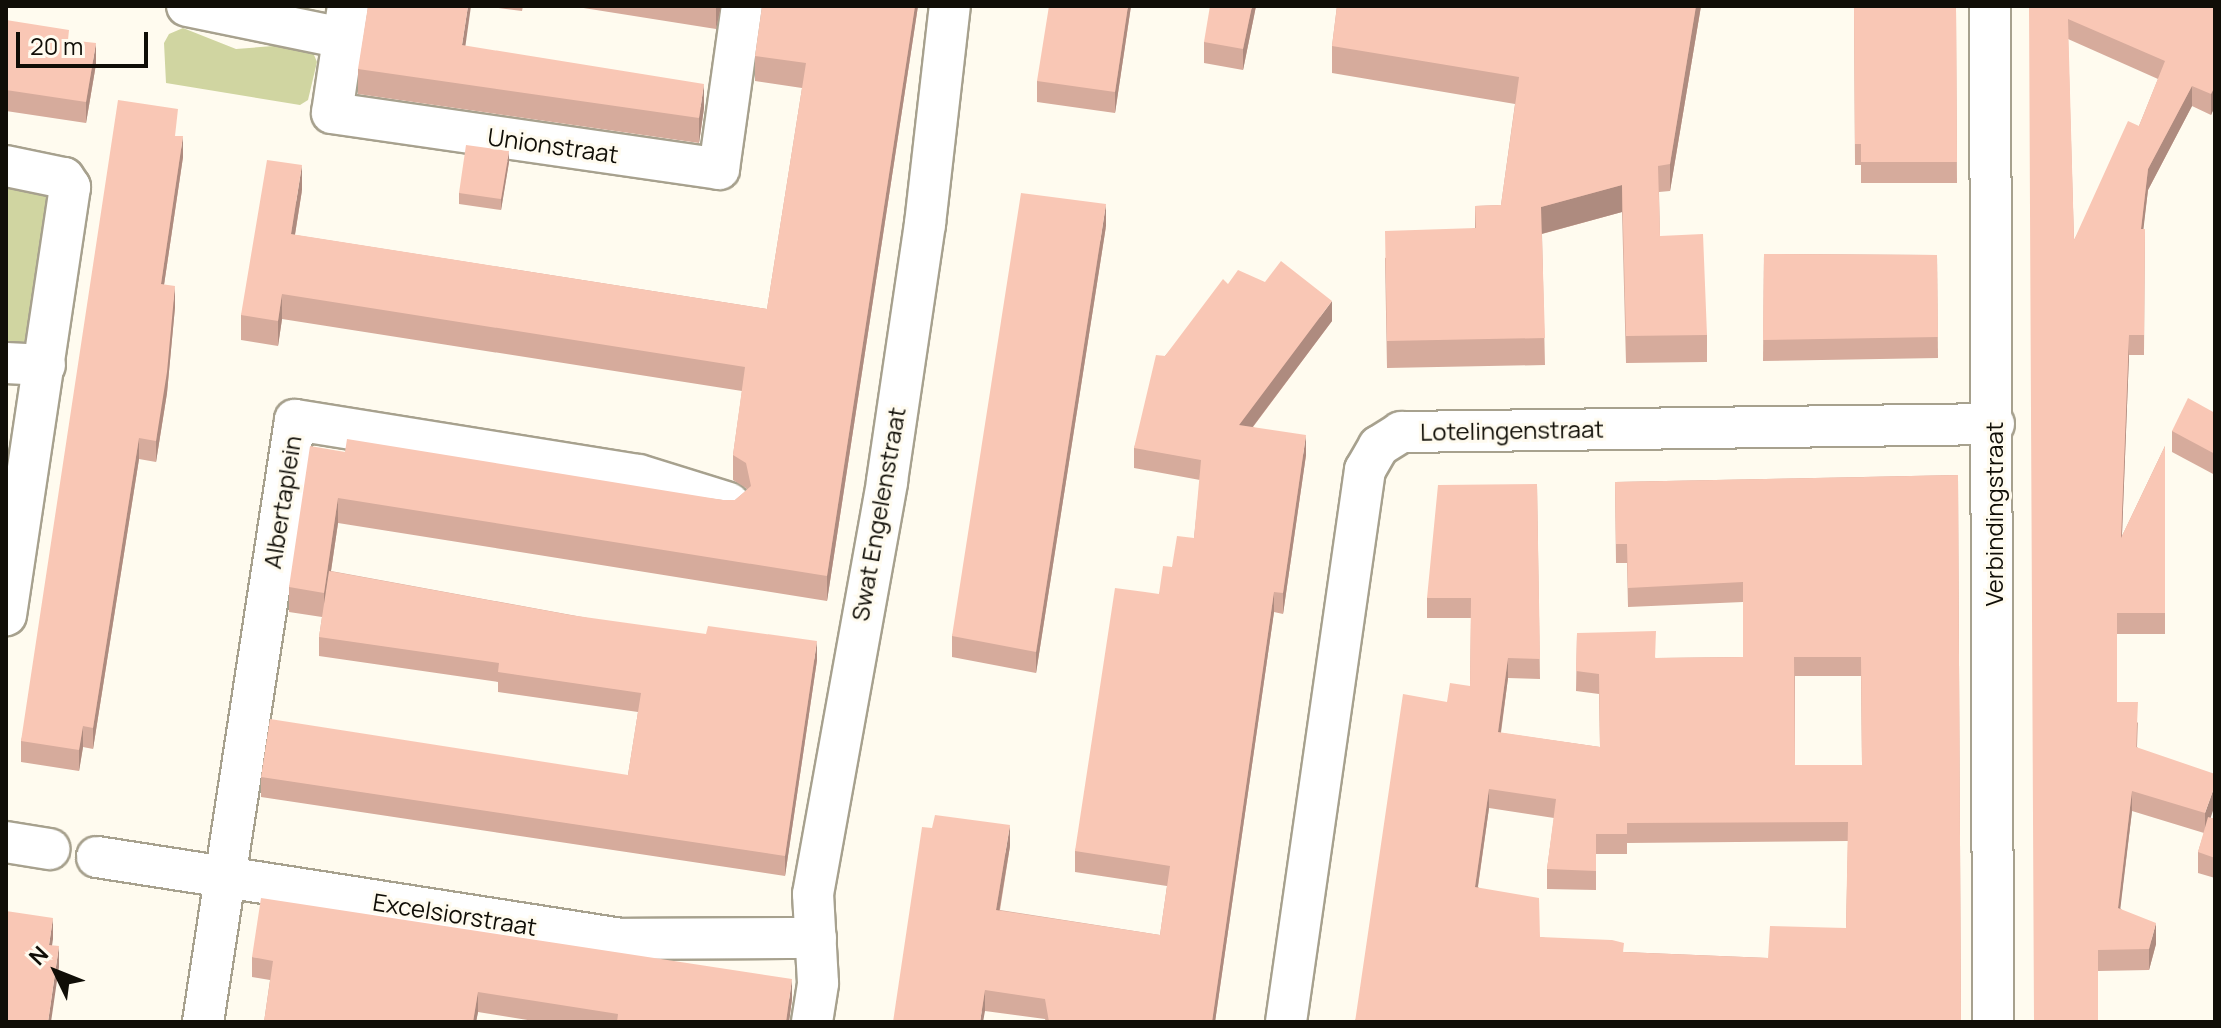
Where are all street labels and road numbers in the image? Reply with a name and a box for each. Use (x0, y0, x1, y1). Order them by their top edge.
street label: Unionstraat (486, 122, 620, 168)
street label: Swat Engelenstraat (845, 405, 911, 623)
street label: Lotelingenstraat (1420, 414, 1604, 446)
street label: Verbindingstraat (1980, 422, 2008, 606)
street label: Albertaplein (257, 433, 307, 571)
street label: Excelsiorstraat (371, 887, 539, 941)

